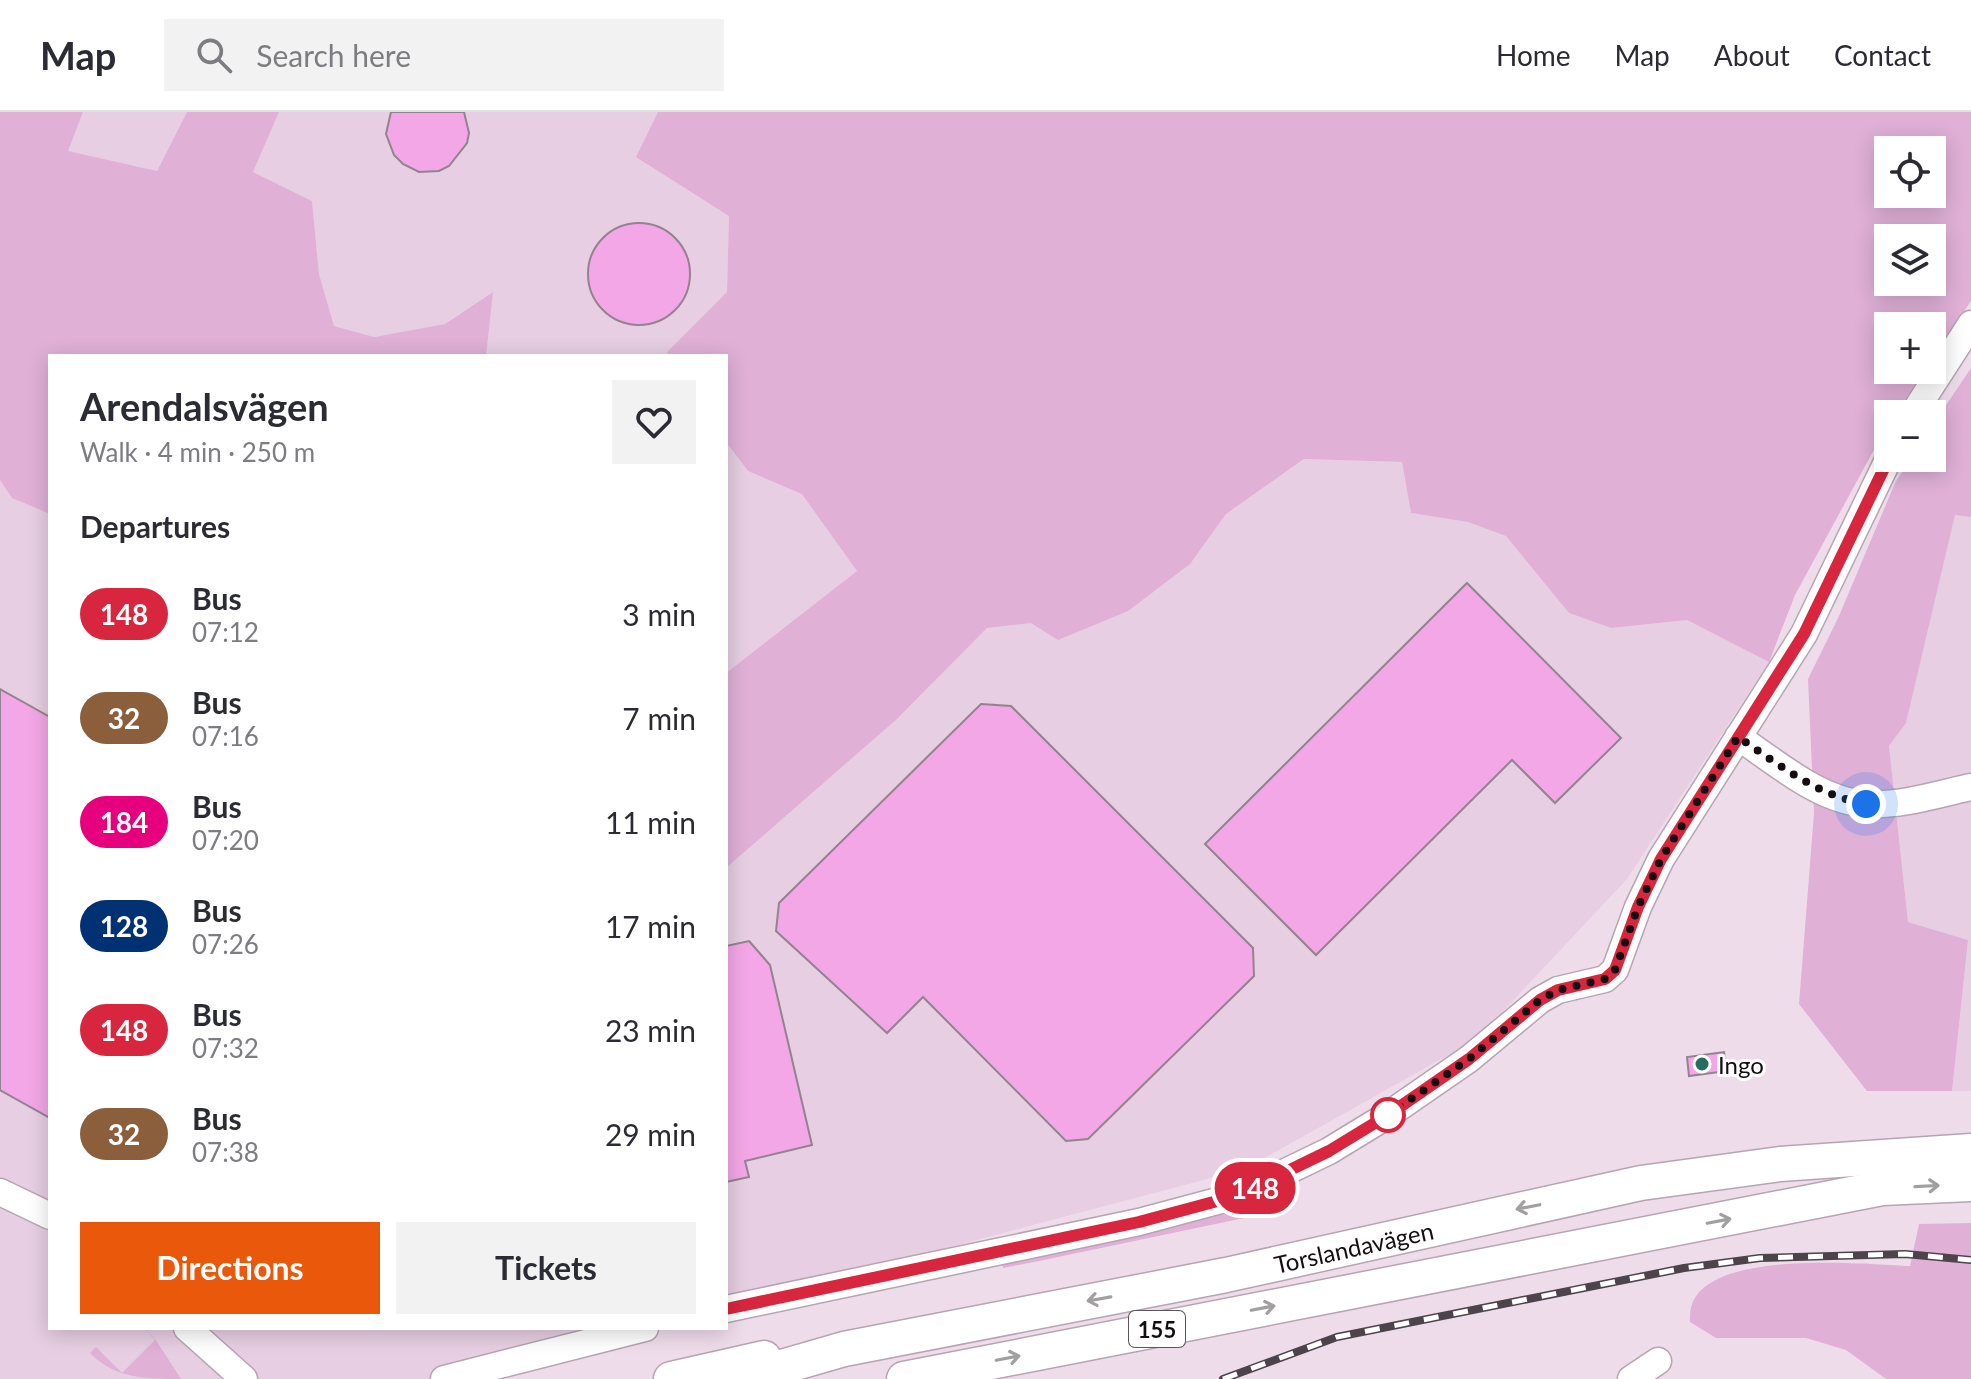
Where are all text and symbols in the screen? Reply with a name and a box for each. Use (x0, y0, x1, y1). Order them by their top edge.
search box (164, 19, 724, 91)
text: Map (40, 32, 116, 78)
icon: search (192, 33, 236, 77)
text: Search here (256, 37, 411, 73)
text: Home (1496, 38, 1571, 72)
text: Map (1615, 38, 1670, 72)
text: About (1714, 38, 1790, 72)
text: Contact (1834, 38, 1931, 72)
map controls (1874, 136, 1946, 472)
button: locate (1874, 136, 1946, 208)
button: layers (1874, 224, 1946, 296)
button: + (1874, 312, 1946, 384)
button: heart (612, 380, 696, 464)
text: Arendalsvägen (80, 383, 329, 429)
button: − (1874, 400, 1946, 472)
text: Walk · 4 min · 250 m (80, 436, 315, 468)
text: Departures (80, 508, 230, 544)
text: Bus (192, 580, 242, 616)
text: 3 min (622, 596, 696, 632)
text: 148 (100, 597, 148, 631)
text: 07:12 (192, 616, 259, 648)
text: Bus (192, 684, 242, 720)
text: 7 min (622, 700, 696, 736)
text: 32 (108, 701, 140, 735)
text: 07:16 (192, 720, 259, 752)
your location (1846, 784, 1886, 824)
text: Bus (192, 788, 242, 824)
text: 11 min (605, 804, 696, 840)
text: 184 (100, 805, 148, 839)
text: 07:20 (192, 824, 259, 856)
text: Bus (192, 892, 242, 928)
text: 17 min (605, 908, 696, 944)
text: 128 (100, 909, 148, 943)
text: 07:26 (192, 928, 259, 960)
text: Bus (192, 996, 242, 1032)
text: 23 min (605, 1012, 696, 1048)
text: 148 (100, 1013, 148, 1047)
text: 07:32 (192, 1032, 259, 1064)
place label: Ingo (1718, 1050, 1764, 1079)
marker: Ingo (1693, 1055, 1711, 1073)
unlabelled marker (1371, 1098, 1405, 1132)
text: Bus (192, 1100, 242, 1136)
text: 29 min (605, 1116, 696, 1152)
text: 32 (108, 1117, 140, 1151)
text: 07:38 (192, 1136, 259, 1168)
line badge: 148 (1209, 1162, 1301, 1214)
text: 148 (1231, 1171, 1279, 1205)
one-way arrow (1913, 1179, 1940, 1194)
one-way arrow (1516, 1200, 1542, 1215)
one-way arrow (1705, 1213, 1731, 1228)
street label: Torslandavägen (1271, 1215, 1436, 1278)
button: Directions (80, 1222, 380, 1314)
button: Tickets (396, 1222, 696, 1314)
one-way arrow (1086, 1292, 1112, 1307)
one-way arrow (1250, 1300, 1276, 1315)
road number: 155 (1129, 1311, 1185, 1347)
one-way arrow (995, 1350, 1021, 1365)

